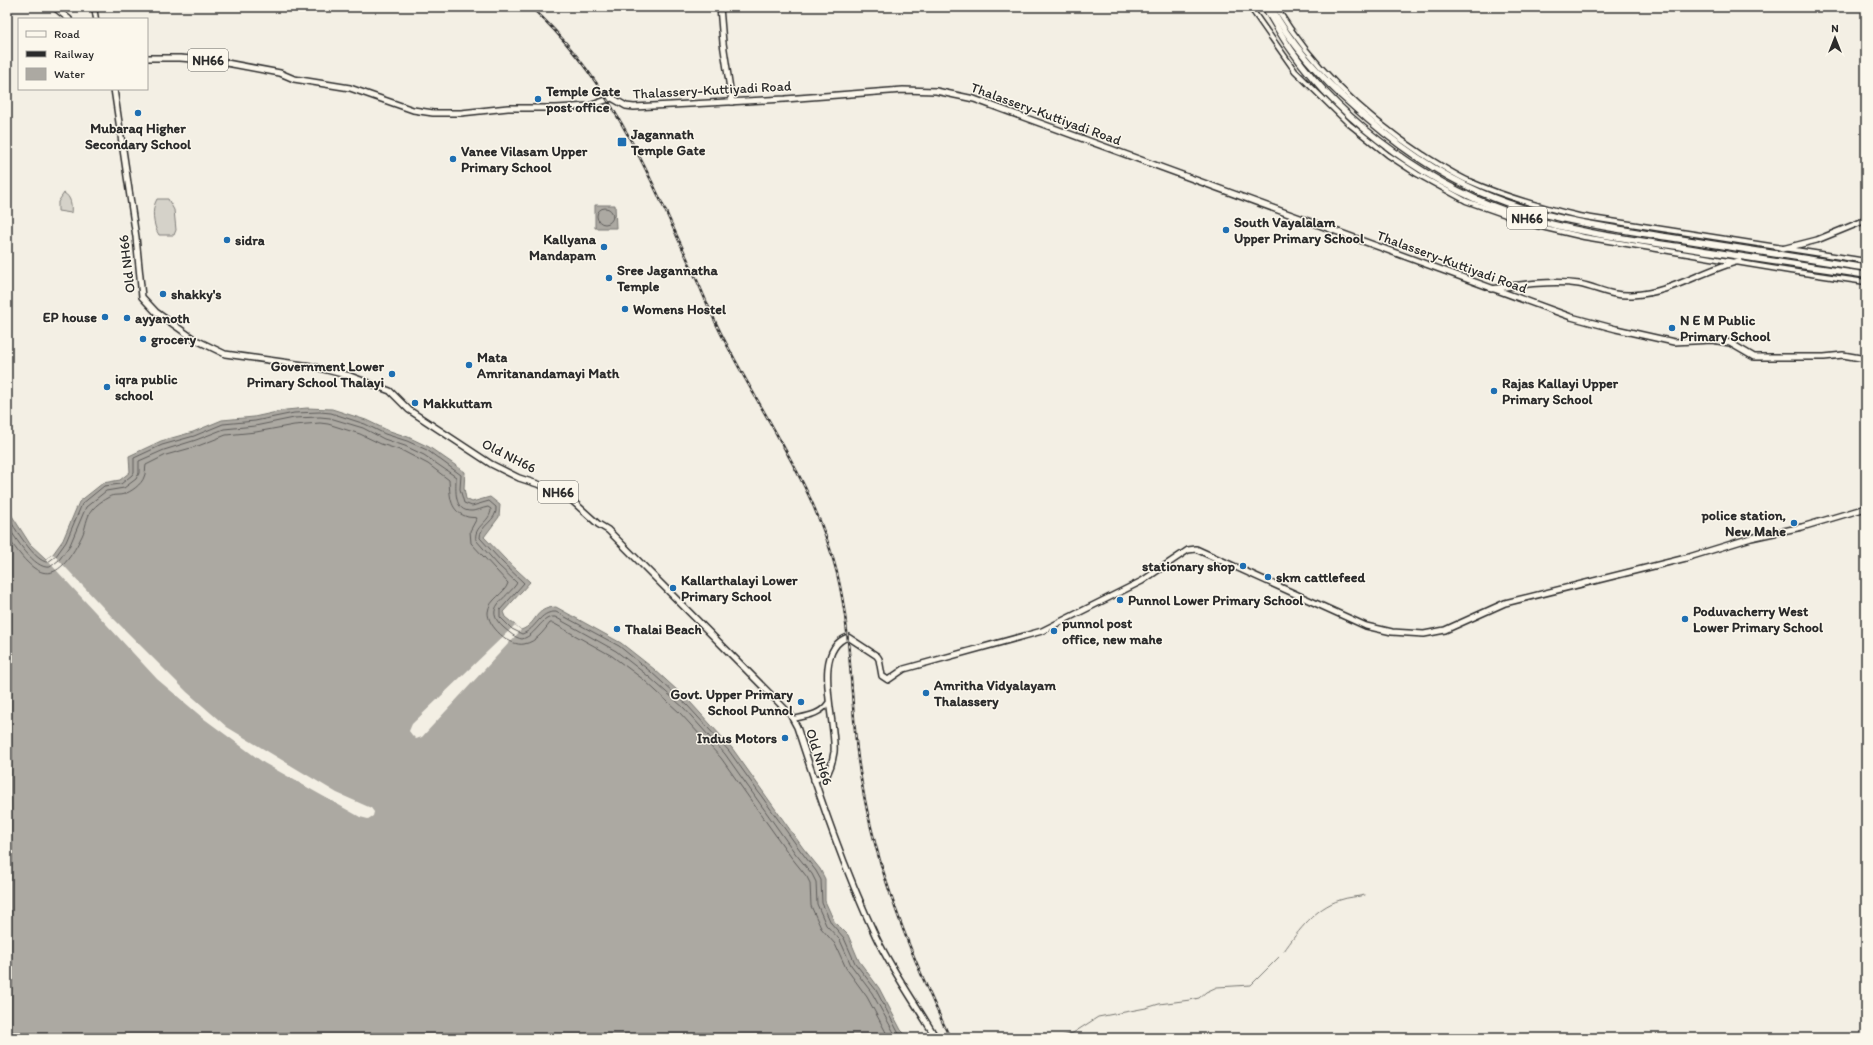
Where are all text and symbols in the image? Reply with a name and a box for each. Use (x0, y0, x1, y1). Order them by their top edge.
legend (18, 18, 148, 90)
north arrow (1815, 18, 1855, 58)
text: N (1831, 22, 1839, 35)
text: Road (54, 27, 80, 41)
text: Railway (54, 47, 94, 61)
road number: NH66 (188, 49, 228, 71)
text: Water (54, 67, 85, 81)
street label: Thalassery-Kuttiyadi Road (632, 77, 792, 103)
street label: Thalassery-Kuttiyadi Road (968, 79, 1124, 149)
place label: Temple Gate post office (545, 83, 621, 116)
marker: Temple Gate post office (533, 94, 543, 104)
marker: Mubaraq Higher Secondary School (133, 108, 143, 118)
place label: Mubaraq Higher Secondary School (85, 120, 192, 153)
place label: Jagannath Temple Gate (630, 126, 706, 159)
marker: Jagannath Temple Gate (616, 136, 628, 148)
place label: Vanee Vilasam Upper Primary School (461, 143, 588, 176)
marker: Vanee Vilasam Upper Primary School (448, 154, 458, 164)
road number: NH66 (1507, 207, 1547, 229)
place label: South Vayalalam Upper Primary School (1234, 214, 1365, 247)
marker: South Vayalalam Upper Primary School (1221, 225, 1231, 235)
street label: Thalassery-Kuttiyadi Road (1374, 227, 1530, 297)
place label: Kallyana Mandapam (529, 231, 597, 264)
place label: sidra (235, 232, 265, 249)
street label: Old NH66 (115, 234, 139, 294)
marker: sidra (222, 235, 232, 245)
marker: Kallyana Mandapam (599, 242, 609, 252)
place label: Sree Jagannatha Temple (616, 262, 718, 295)
marker: Sree Jagannatha Temple (604, 273, 614, 283)
place label: shakky's (171, 286, 222, 303)
marker: shakky's (158, 289, 168, 299)
place label: Womens Hostel (633, 301, 727, 318)
marker: Womens Hostel (620, 304, 630, 314)
place label: EP house (43, 309, 97, 326)
place label: ayyanoth (135, 310, 191, 327)
marker: EP house (100, 312, 110, 322)
place label: N E M Public Primary School (1680, 312, 1772, 345)
marker: ayyanoth (122, 313, 132, 323)
marker: N E M Public Primary School (1667, 323, 1677, 333)
place label: grocery (151, 331, 196, 348)
marker: grocery (138, 334, 148, 344)
place label: Mata Amritanandamayi Math (476, 349, 620, 382)
place label: Government Lower Primary School Thalayi (247, 358, 385, 391)
marker: Mata Amritanandamayi Math (464, 360, 474, 370)
marker: Government Lower Primary School Thalayi (387, 369, 397, 379)
place label: iqra public school (115, 371, 178, 404)
place label: Rajas Kallayi Upper Primary School (1502, 375, 1619, 408)
marker: iqra public school (102, 382, 112, 392)
marker: Rajas Kallayi Upper Primary School (1489, 386, 1499, 396)
place label: Makkuttam (423, 395, 493, 412)
marker: Makkuttam (410, 398, 420, 408)
street label: Old NH66 (479, 435, 539, 477)
road number: NH66 (538, 481, 578, 503)
place label: police station, New Mahe (1700, 507, 1786, 540)
marker: police station, New Mahe (1789, 518, 1799, 528)
place label: stationary shop (1142, 558, 1236, 575)
marker: stationary shop (1238, 561, 1248, 571)
place label: skm cattlefeed (1276, 569, 1365, 586)
place label: Kallarthalayi Lower Primary School (681, 572, 798, 605)
marker: skm cattlefeed (1263, 572, 1273, 582)
marker: Kallarthalayi Lower Primary School (668, 583, 678, 593)
place label: Punnol Lower Primary School (1128, 592, 1304, 609)
marker: Punnol Lower Primary School (1115, 595, 1125, 605)
place label: Poduvacherry West Lower Primary School (1693, 603, 1824, 636)
marker: Poduvacherry West Lower Primary School (1680, 614, 1690, 624)
place label: punnol post office, new mahe (1061, 615, 1163, 648)
place label: Thalai Beach (624, 621, 702, 638)
marker: Thalai Beach (612, 624, 622, 634)
marker: punnol post office, new mahe (1049, 626, 1059, 636)
place label: Amritha Vidyalayam Thalassery (933, 677, 1056, 710)
place label: Govt. Upper Primary School Punnol (671, 686, 794, 719)
marker: Amritha Vidyalayam Thalassery (921, 688, 931, 698)
marker: Govt. Upper Primary School Punnol (796, 697, 806, 707)
street label: Old NH66 (802, 726, 836, 788)
place label: Indus Motors (697, 730, 777, 747)
marker: Indus Motors (780, 733, 790, 743)

